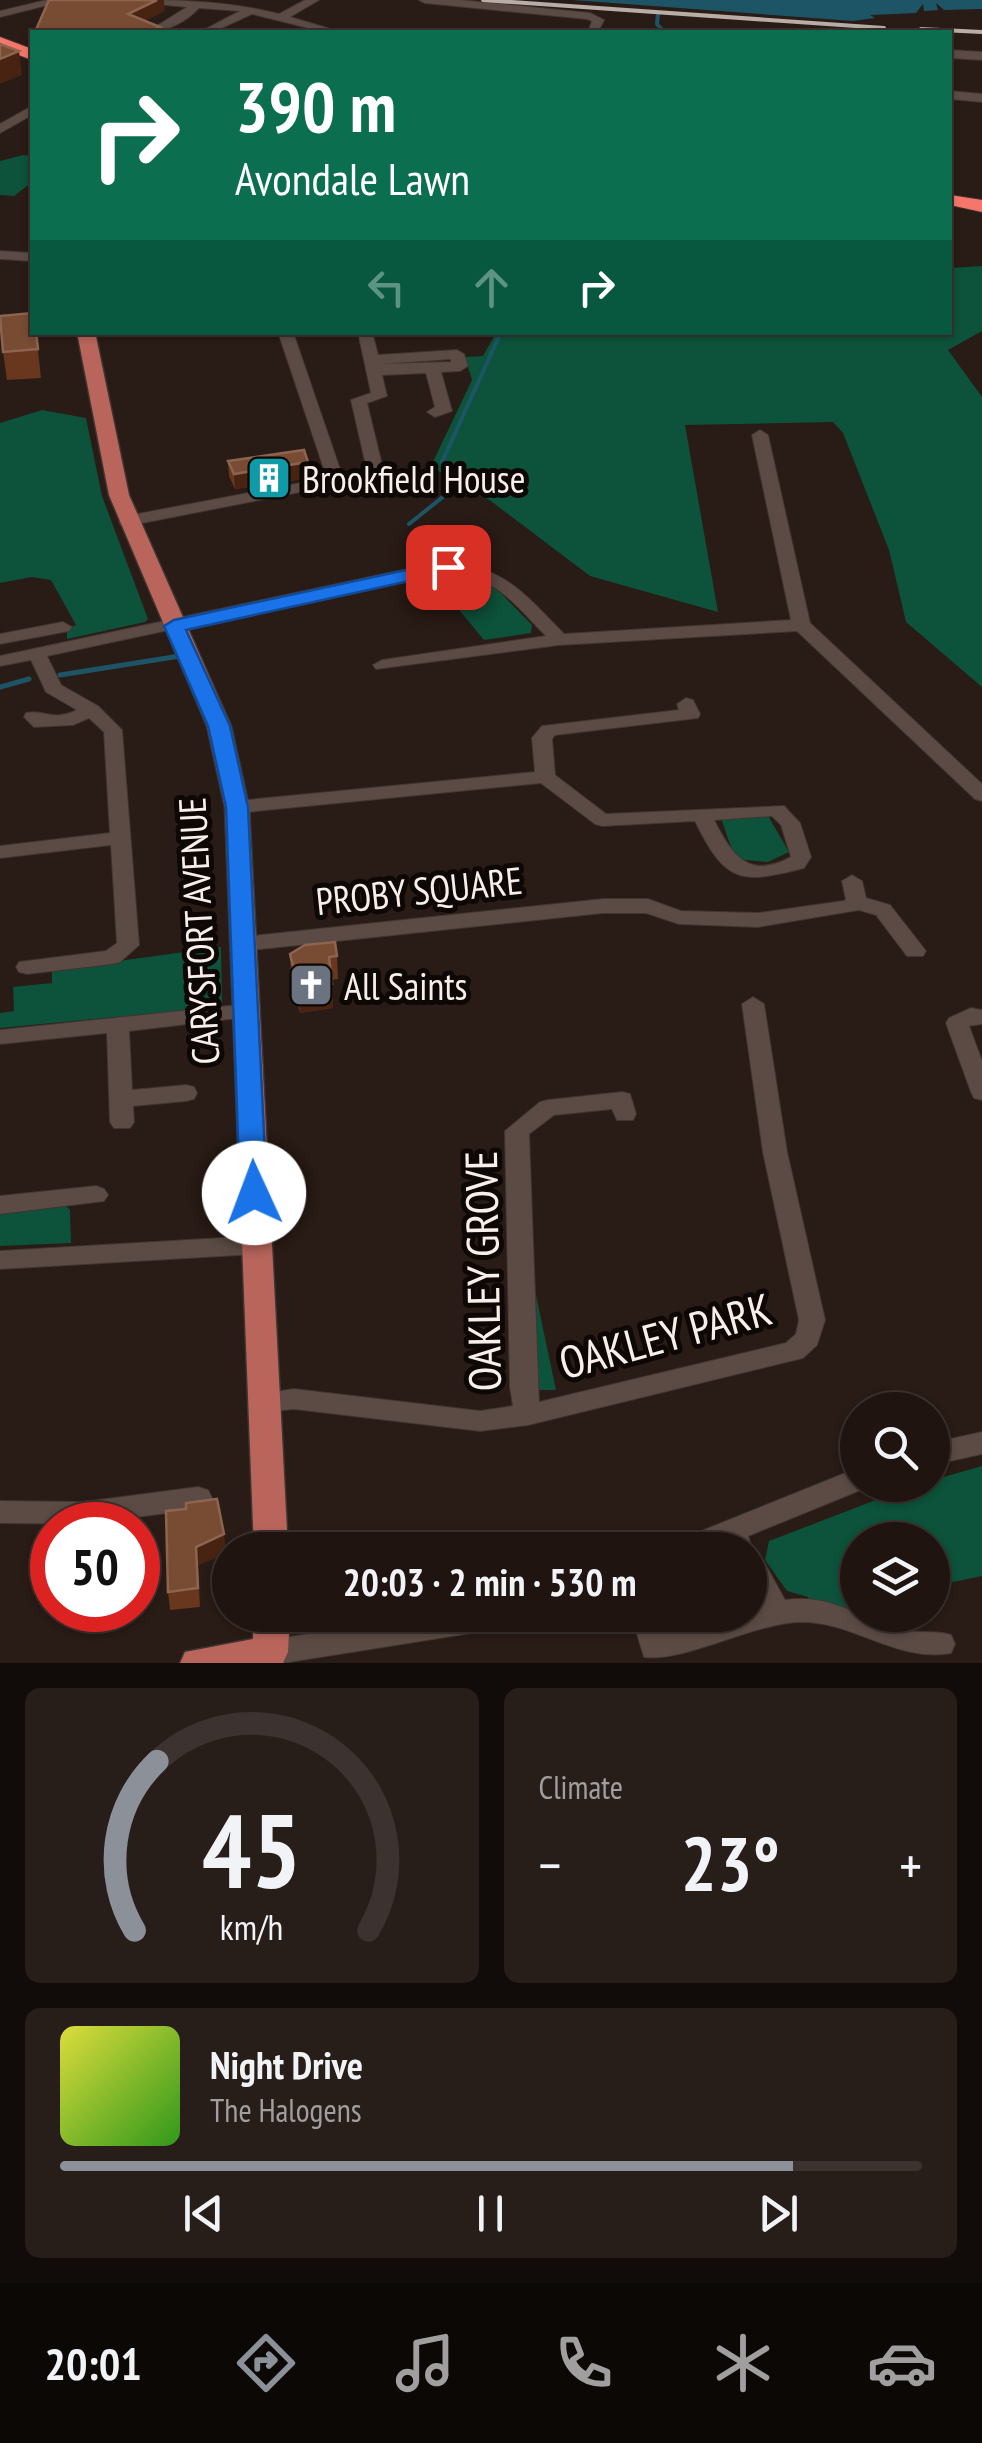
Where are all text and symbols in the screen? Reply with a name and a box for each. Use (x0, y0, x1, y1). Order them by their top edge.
text: 390 m (235, 61, 396, 151)
icon: right (70, 70, 200, 200)
text: Avondale Lawn (235, 149, 470, 207)
icon: left (359, 260, 414, 315)
icon: ahead (464, 260, 519, 315)
icon: right (569, 260, 624, 315)
place label: Brookfield House (302, 454, 525, 503)
building icon: Brookfield House (246, 455, 292, 501)
pin (406, 525, 491, 610)
icon: arrive (421, 540, 476, 595)
street label: CARYSFORT AVENUE (167, 796, 229, 1066)
street label: PROBY SQUARE (313, 855, 525, 925)
place label: All Saints (344, 961, 467, 1010)
church icon: All Saints (288, 962, 334, 1008)
position arrow (202, 1141, 306, 1245)
street label: OAKLEY GROVE (451, 1150, 513, 1392)
street label: OAKLEY PARK (553, 1279, 777, 1391)
map controls (840, 1392, 950, 1632)
button: search (840, 1392, 950, 1502)
speed limit sign: 50 (30, 1502, 160, 1632)
button: layers (840, 1522, 950, 1632)
text: 20:03 · 2 min · 530 m (343, 1557, 636, 1606)
text: Climate (539, 1766, 623, 1808)
text: 45 (202, 1782, 301, 1917)
text: 23° (681, 1815, 780, 1912)
text: − (539, 1829, 561, 1900)
text: + (899, 1829, 922, 1900)
text: km/h (220, 1904, 283, 1950)
text: Night Drive (210, 2040, 363, 2089)
text: The Halogens (210, 2089, 362, 2131)
icon: previous (176, 2186, 231, 2241)
icon: pause (463, 2186, 518, 2241)
icon: next (751, 2186, 806, 2241)
icon: directions (231, 2328, 301, 2398)
icon: music (390, 2328, 460, 2398)
icon: phone (549, 2328, 619, 2398)
icon: climate (708, 2328, 778, 2398)
icon: car (867, 2328, 937, 2398)
text: 20:01 (45, 2334, 142, 2392)

